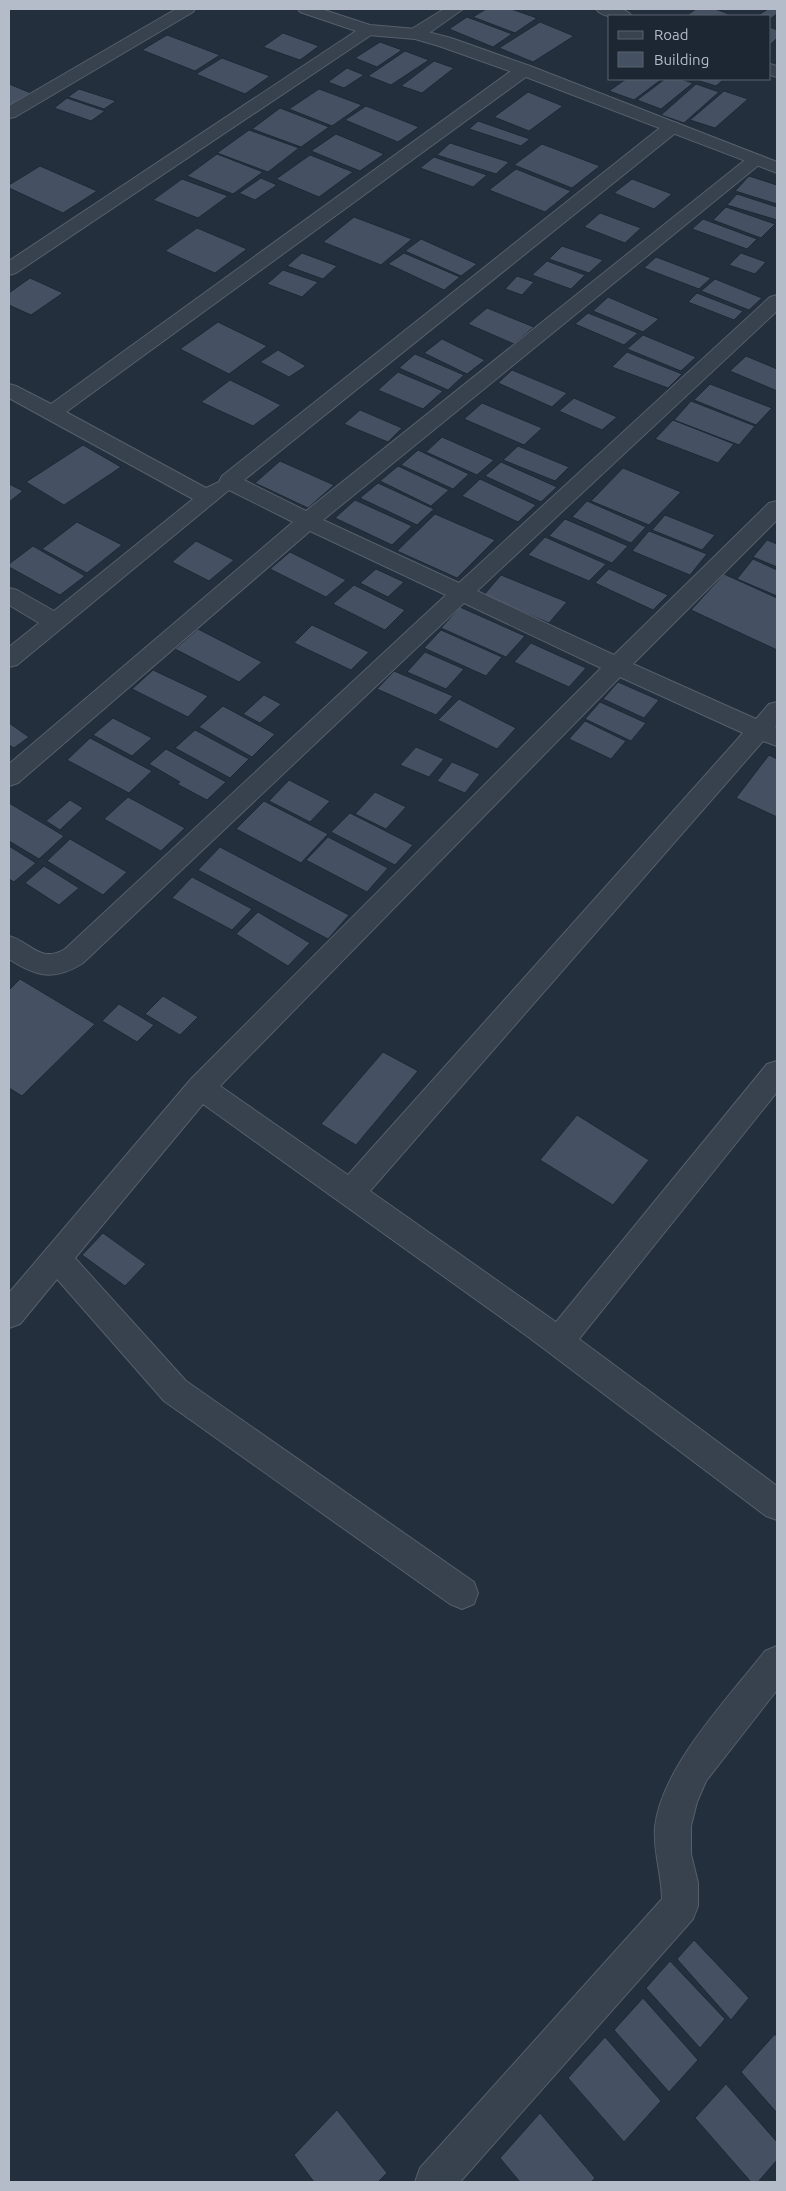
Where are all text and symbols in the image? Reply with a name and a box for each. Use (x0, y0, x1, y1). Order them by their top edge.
legend (608, 15, 771, 80)
text: Road (654, 26, 689, 43)
text: Building (654, 51, 709, 68)

